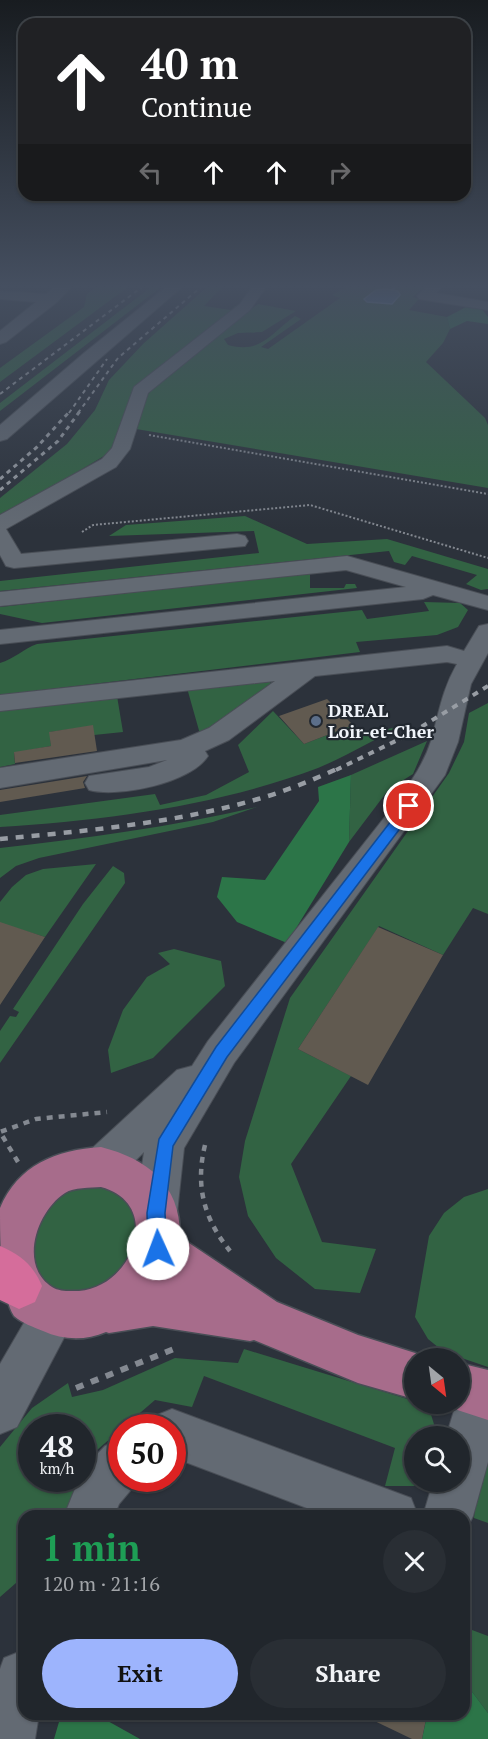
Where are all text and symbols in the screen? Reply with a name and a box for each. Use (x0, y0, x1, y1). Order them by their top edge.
text: 40 m (141, 35, 239, 91)
icon: ahead (42, 42, 120, 120)
text: Continue (141, 89, 252, 125)
icon: left (134, 156, 167, 189)
icon: ahead (197, 156, 230, 189)
icon: ahead (260, 156, 293, 189)
icon: right (323, 156, 356, 189)
place label: DREAL Loir-et-Cher (328, 698, 434, 743)
marker: DREAL Loir-et-Cher (309, 714, 323, 728)
pin (383, 780, 434, 831)
icon: arrive (392, 789, 425, 822)
position arrow (126, 1217, 190, 1281)
north arrow (404, 1348, 470, 1414)
map controls (404, 1348, 470, 1492)
speed limit sign: 50 (108, 1414, 186, 1492)
text: 48 (40, 1426, 74, 1466)
button: search (404, 1426, 470, 1492)
text: km/h (40, 1458, 74, 1478)
text: 1 min (42, 1524, 140, 1571)
button: close (383, 1530, 446, 1593)
text: 120 m · 21:16 (42, 1570, 160, 1597)
button: Exit (42, 1639, 238, 1708)
button: Share (250, 1639, 446, 1708)

